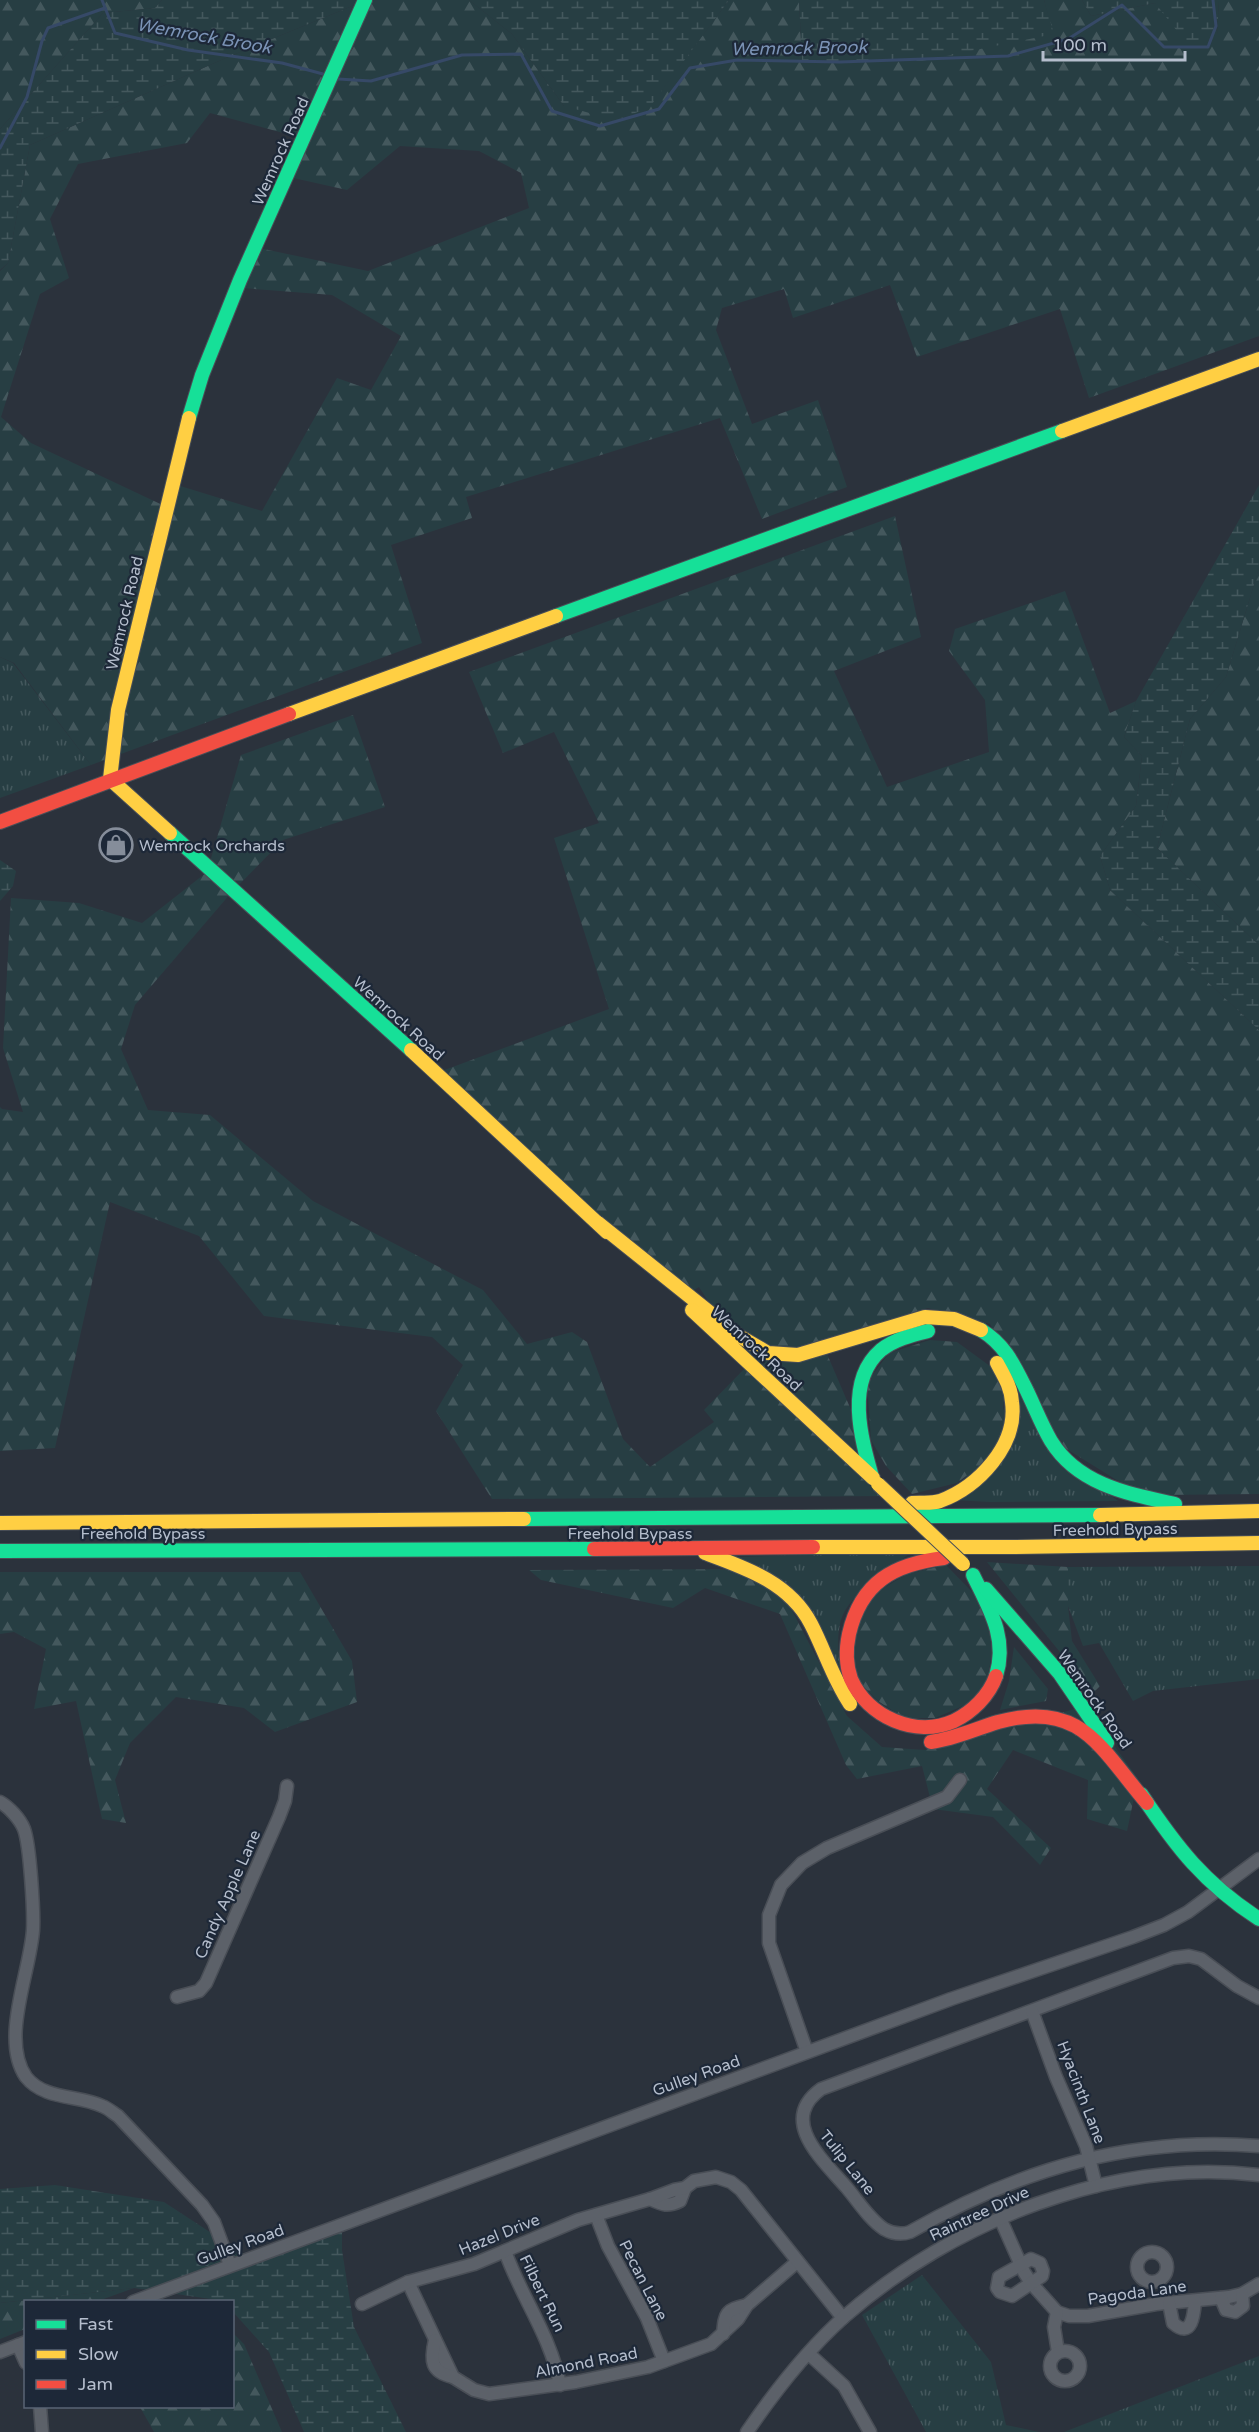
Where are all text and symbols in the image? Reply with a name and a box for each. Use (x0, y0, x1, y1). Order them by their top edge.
water label: Wemrock Brook (135, 13, 274, 59)
scale bar (1043, 24, 1186, 62)
text: 100 m (1052, 34, 1107, 56)
water label: Wemrock Brook (731, 36, 869, 60)
street label: Wemrock Road (248, 94, 314, 209)
street label: Wemrock Road (102, 554, 148, 672)
shop icon: Wemrock Orchards (98, 827, 134, 863)
place label: Wemrock Orchards (139, 836, 285, 856)
street label: Wemrock Road (348, 972, 448, 1065)
street label: Wemrock Road (707, 1302, 806, 1396)
street label: Freehold Bypass (1052, 1519, 1178, 1541)
street label: Freehold Bypass (81, 1524, 205, 1544)
street label: Freehold Bypass (568, 1524, 692, 1544)
street label: Wemrock Road (1053, 1646, 1136, 1753)
street label: Candy Apple Lane (191, 1827, 265, 1962)
street label: Hyacinth Lane (1052, 2038, 1110, 2147)
street label: Gulley Road (650, 2051, 743, 2101)
street label: Tulip Lane (815, 2126, 879, 2199)
street label: Raintree Drive (926, 2182, 1032, 2246)
street label: Hazel Drive (456, 2210, 543, 2260)
street label: Gulley Road (194, 2220, 287, 2270)
street label: Pecan Lane (614, 2237, 672, 2324)
street label: Filbert Run (515, 2251, 569, 2336)
street label: Pagoda Lane (1087, 2276, 1188, 2310)
legend (24, 2300, 234, 2408)
text: Fast (78, 2313, 113, 2335)
text: Slow (78, 2343, 119, 2365)
street label: Almond Road (533, 2343, 639, 2383)
text: Jam (78, 2373, 113, 2395)

